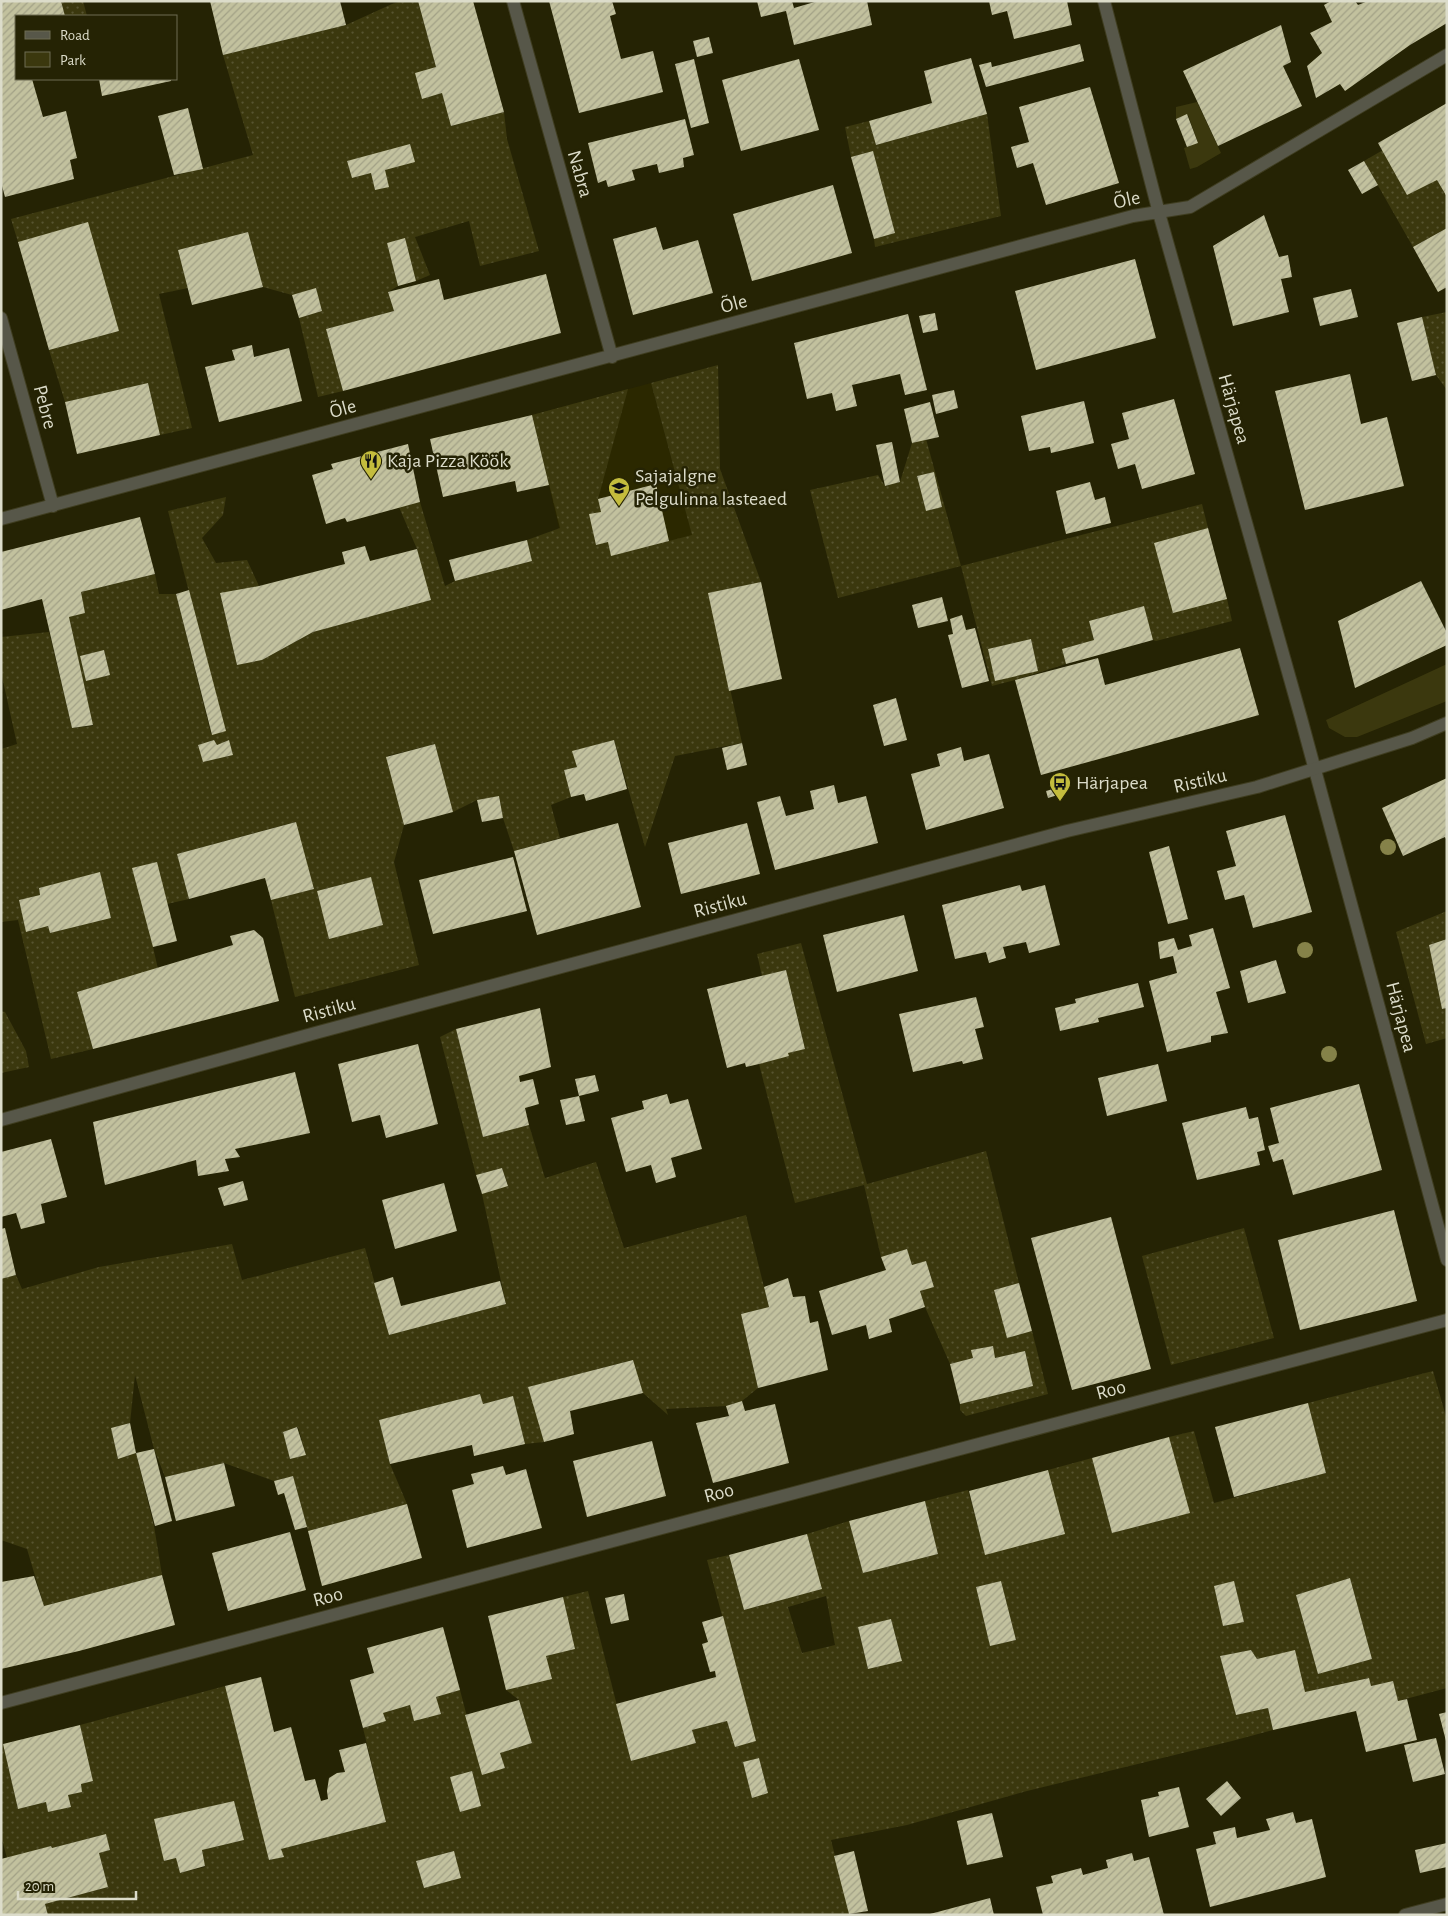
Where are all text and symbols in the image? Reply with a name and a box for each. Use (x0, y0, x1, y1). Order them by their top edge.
legend (15, 15, 178, 80)
text: Road (60, 28, 90, 43)
text: Park (60, 53, 86, 68)
street label: Nabra (564, 148, 596, 200)
street label: Õle (1112, 186, 1142, 213)
street label: Õle (718, 290, 750, 317)
street label: Härjapea (1214, 372, 1254, 446)
street label: Pebre (30, 383, 60, 431)
street label: Õle (327, 395, 359, 422)
restaurant icon: Kaja Pizza Köök (359, 449, 383, 480)
place label: Kaja Pizza Köök (387, 451, 508, 471)
place label: Sajajalgne Pelgulinna lasteaed (635, 466, 787, 509)
school or university icon: Sajajalgne Pelgulinna lasteaed (607, 476, 631, 507)
street label: Ristiku (1171, 765, 1229, 797)
bus stop icon: Härjapea (1048, 771, 1072, 802)
place label: Härjapea (1076, 773, 1148, 793)
street label: Ristiku (691, 888, 749, 922)
street label: Härjapea (1382, 980, 1420, 1054)
street label: Ristiku (300, 993, 358, 1027)
street label: Roo (1094, 1376, 1128, 1404)
street label: Roo (702, 1479, 736, 1507)
street label: Roo (311, 1583, 345, 1611)
scale bar (18, 1868, 135, 1900)
text: 20 m (25, 1879, 54, 1894)

